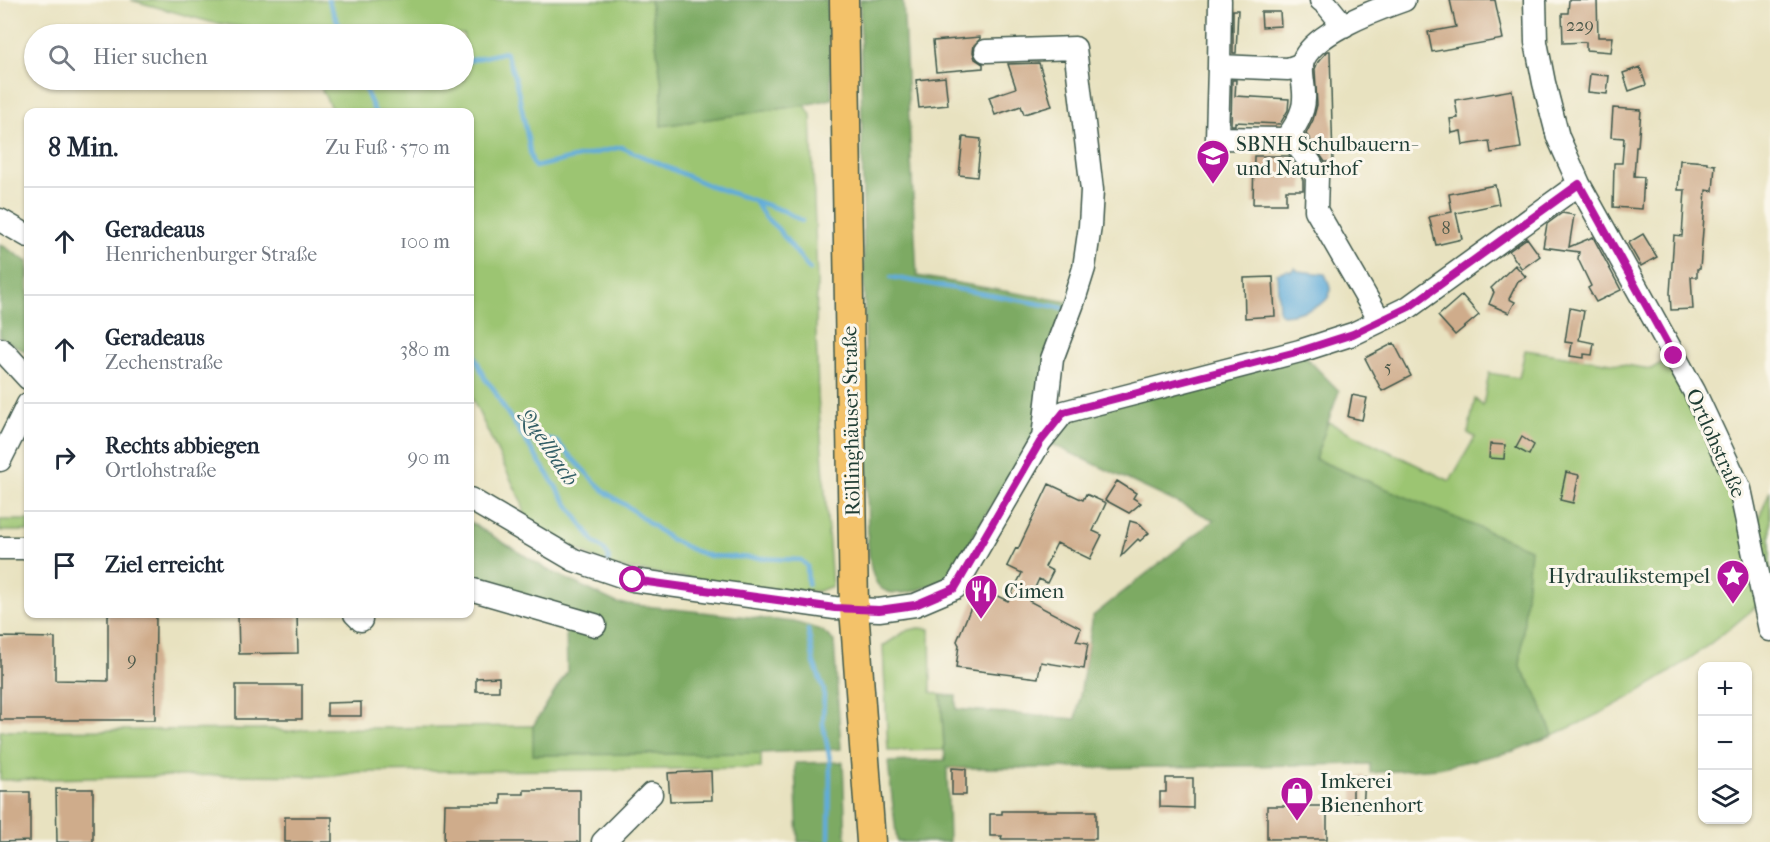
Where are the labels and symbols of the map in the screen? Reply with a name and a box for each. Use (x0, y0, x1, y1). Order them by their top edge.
house number: 229 (1566, 15, 1594, 36)
place label: SBNH Schulbauern- und Naturhof (1235, 132, 1418, 180)
school or university icon: SBNH Schulbauern- und Naturhof (1195, 138, 1231, 185)
house number: 8 (1441, 218, 1451, 239)
street label: Röllinghäuser Straße (837, 326, 865, 516)
route end (1660, 342, 1686, 368)
house number: 5 (1384, 357, 1392, 378)
street label: Ortlohstraße (1681, 385, 1751, 501)
water label: Quellbach (514, 402, 584, 491)
place icon: Hydraulikstempel (1715, 558, 1751, 605)
place label: Hydraulikstempel (1548, 564, 1710, 588)
route start (619, 566, 645, 592)
restaurant icon: Cimen (963, 573, 999, 620)
place label: Cimen (1004, 579, 1064, 603)
house number: 9 (127, 649, 137, 670)
place label: Imkerei Bienenhort (1320, 769, 1424, 817)
shop icon: Imkerei Bienenhort (1279, 775, 1315, 822)

